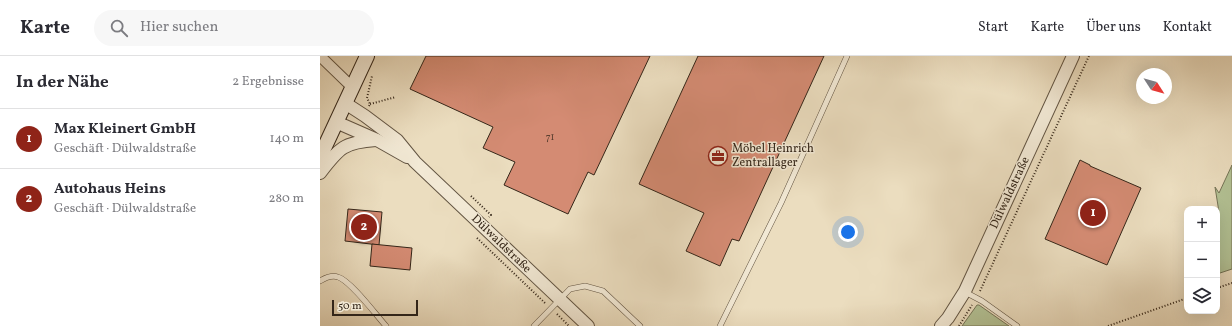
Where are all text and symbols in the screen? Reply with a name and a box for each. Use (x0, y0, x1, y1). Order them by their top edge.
search box (94, 10, 374, 46)
text: Karte (20, 15, 70, 41)
icon: search (108, 17, 130, 39)
text: Hier suchen (140, 17, 218, 38)
text: Start (978, 18, 1008, 37)
text: Karte (1030, 18, 1064, 37)
text: Über uns (1086, 18, 1141, 37)
text: Kontakt (1163, 18, 1212, 37)
north arrow (1136, 68, 1172, 104)
text: In der Nähe (16, 71, 109, 94)
text: 2 Ergebnisse (232, 73, 304, 91)
text: Max Kleinert GmbH (54, 119, 196, 140)
text: 1 (26, 130, 32, 148)
text: 140 m (270, 130, 304, 148)
house number: 71 (546, 130, 554, 144)
text: Geschäft · Dülwaldstraße (54, 140, 196, 158)
place label: Möbel Heinrich Zentrallager (732, 141, 814, 171)
office icon: Möbel Heinrich Zentrallager (707, 145, 729, 167)
street label: Dülwaldstraße (986, 154, 1034, 232)
text: Autohaus Heins (54, 179, 166, 200)
text: 2 (26, 190, 32, 208)
text: 280 m (268, 190, 304, 208)
pin: 1 (1080, 198, 1106, 228)
text: Geschäft · Dülwaldstraße (54, 200, 196, 218)
map controls (1184, 206, 1220, 314)
button: + (1184, 206, 1220, 242)
street label: Dülwaldstraße (467, 211, 535, 277)
pin: 2 (351, 212, 377, 242)
your location (838, 222, 858, 242)
button: − (1184, 242, 1220, 278)
button: layers (1184, 278, 1220, 314)
scale bar (332, 298, 418, 317)
text: 50 m (338, 299, 362, 314)

